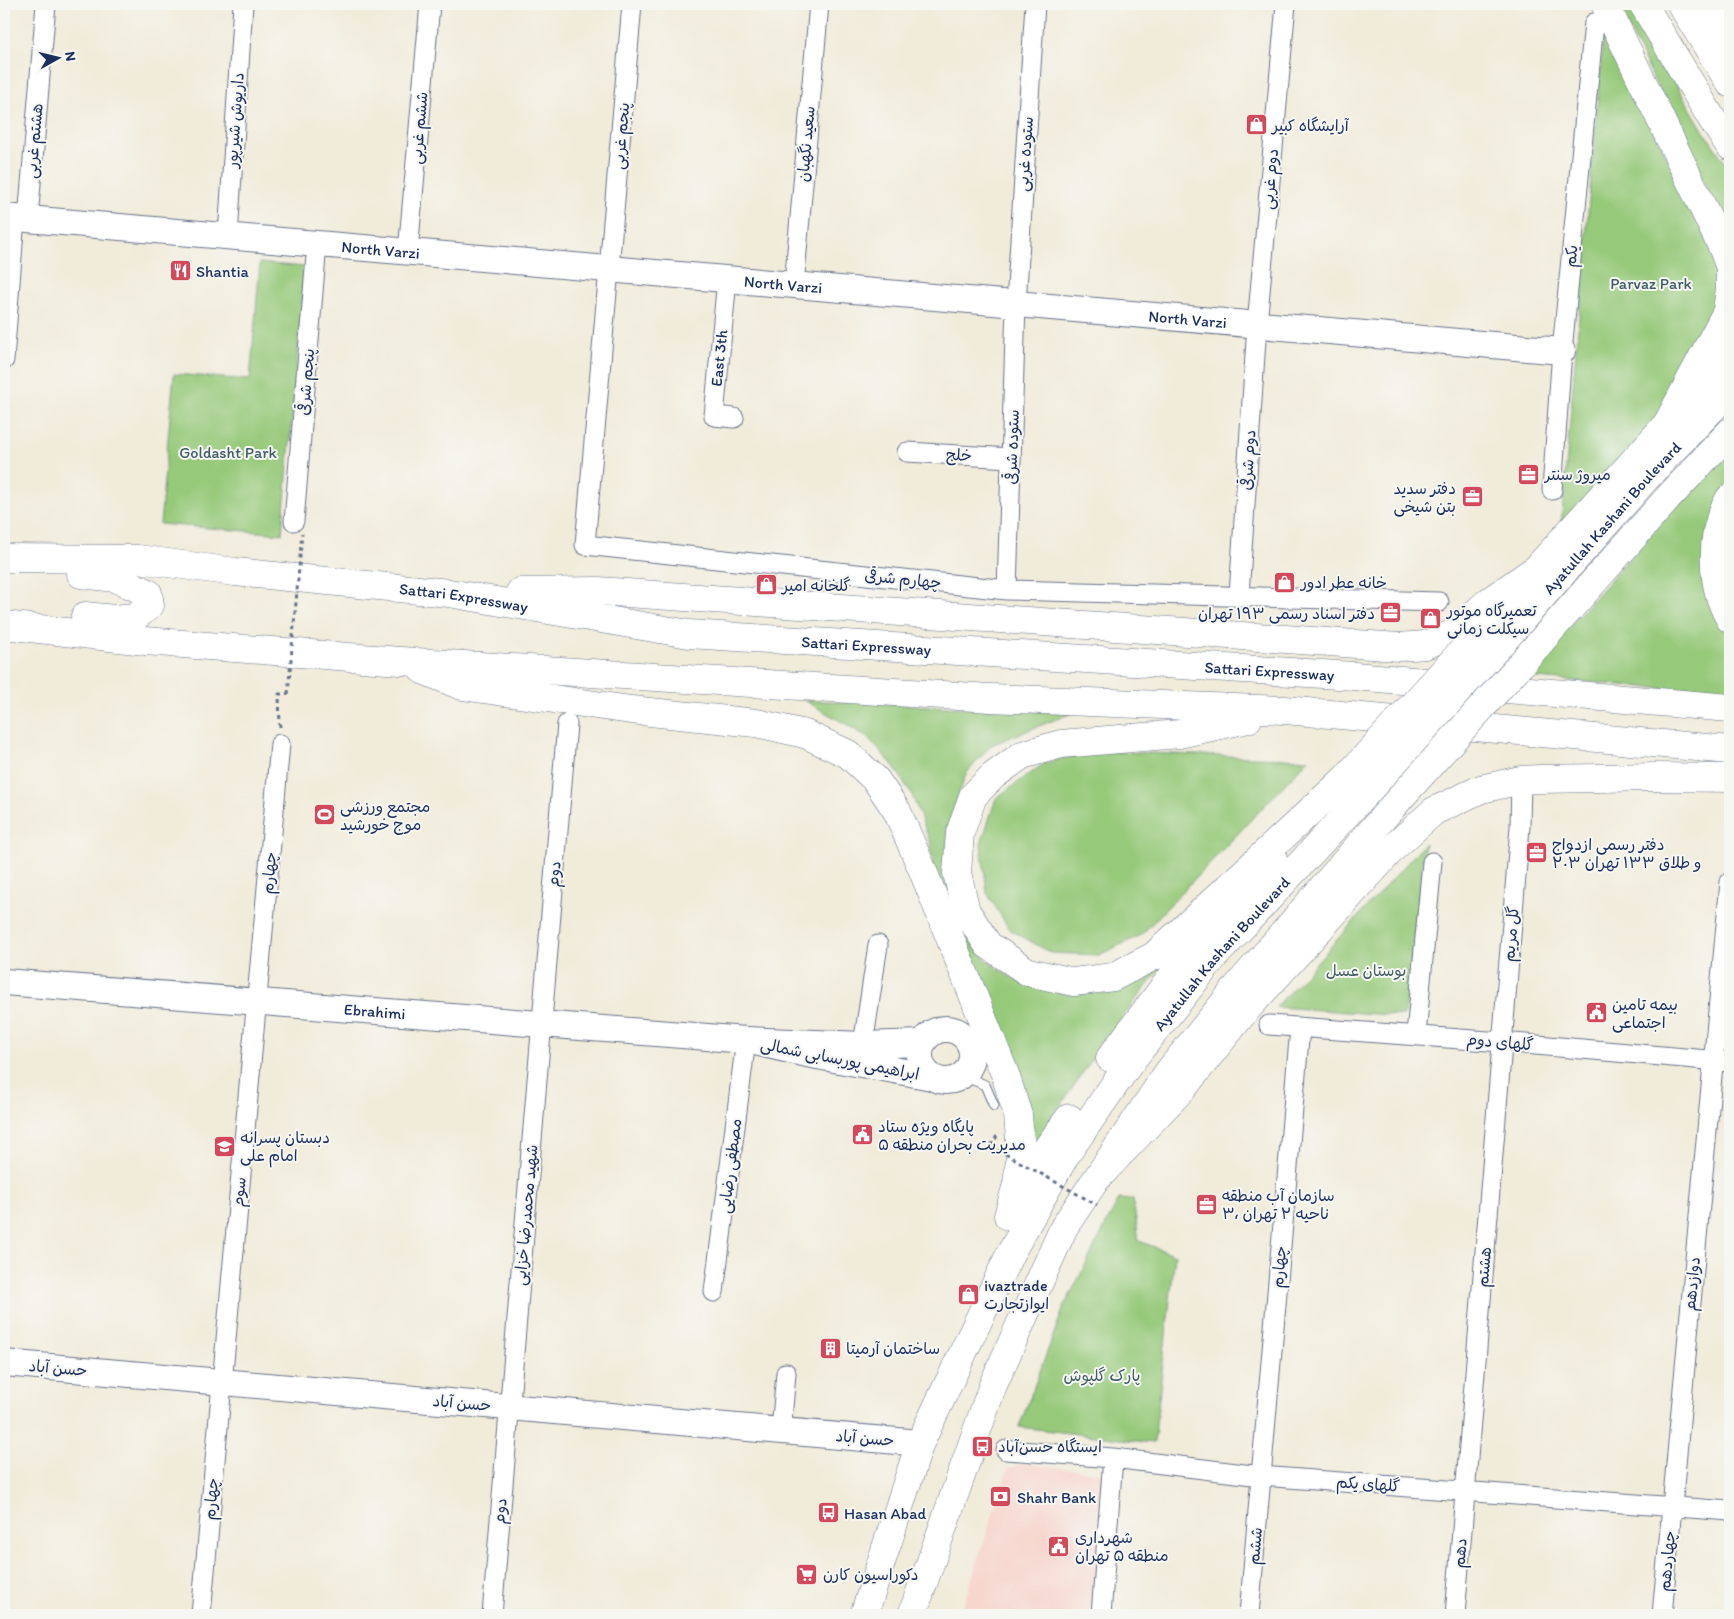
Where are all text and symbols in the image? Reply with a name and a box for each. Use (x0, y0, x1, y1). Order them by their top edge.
north arrow (32, 32, 82, 82)
text: N (61, 50, 79, 62)
street label: داریوش شیرپور (222, 72, 249, 170)
street label: ششم غربی (406, 91, 435, 165)
street label: پنجم غربی (609, 102, 636, 171)
street label: هشتم غربی (21, 103, 50, 180)
street label: سعید نگهبان (793, 105, 819, 183)
shop icon: آرایشگاه کبیر (1244, 113, 1268, 137)
street label: ستوده غربی (1013, 116, 1038, 192)
place label: آرایشگاه کبیر (1270, 116, 1350, 135)
street label: دوم غربی (1258, 148, 1285, 210)
street label: North Varzi (341, 237, 421, 262)
street label: یکم (1560, 244, 1585, 269)
restaurant icon: Shantia (168, 259, 192, 283)
place label: Shantia (196, 262, 250, 281)
street label: North Varzi (743, 271, 823, 297)
park label: Parvaz Park (1610, 274, 1692, 293)
street label: North Varzi (1148, 306, 1228, 332)
street label: East 3th (707, 328, 731, 387)
street label: پنجم شرقی (293, 348, 321, 417)
street label: ستوده شرقی (1000, 409, 1024, 485)
street label: دوم شرقی (1235, 429, 1263, 491)
street label: Ayatullah Kashani Boulevard (1539, 437, 1685, 598)
park label: Goldasht Park (179, 443, 278, 462)
street label: خلج (945, 445, 972, 466)
office icon: میروژ سنتر (1517, 462, 1541, 486)
place label: میروژ سنتر (1543, 465, 1611, 484)
place label: دفتر سدید بتن شیخی (1393, 479, 1456, 517)
office icon: دفتر سدید بتن شیخی (1460, 485, 1484, 509)
street label: چهارم شرقی (863, 565, 943, 595)
shop icon: خانه عطر ادور (1273, 570, 1297, 594)
shop icon: گلخانه امیر (754, 573, 778, 597)
place label: خانه عطر ادور (1299, 573, 1387, 592)
place label: گلخانه امیر (780, 576, 851, 595)
street label: Sattari Expressway (398, 579, 530, 616)
office icon: دفتر اسناد رسمی ۱۹۳ تهران (1379, 601, 1403, 625)
place label: تعمیرگاه موتور سیکلت زمانی (1445, 601, 1537, 639)
place label: دفتر اسناد رسمی ۱۹۳ تهران (1198, 604, 1375, 624)
shop icon: تعمیرگاه موتور سیکلت زمانی (1419, 607, 1443, 631)
street label: Sattari Expressway (801, 632, 932, 659)
street label: Sattari Expressway (1204, 657, 1336, 684)
place label: مجتمع ورزشی موج خورشید (340, 797, 430, 835)
sports icon: مجتمع ورزشی موج خورشید (312, 803, 336, 827)
place label: دفتر رسمی ازدواج ۲۰۳ و طلاق ۱۳۳ تهران (1552, 835, 1701, 872)
office icon: دفتر رسمی ازدواج ۲۰۳ و طلاق ۱۳۳ تهران (1524, 841, 1548, 865)
street label: چهارم (258, 851, 283, 895)
street label: دوم (543, 860, 568, 888)
street label: Ayatullah Kashani Boulevard (1149, 872, 1294, 1034)
street label: گل مریم (1499, 905, 1526, 963)
park label: بوستان عسل (1326, 961, 1406, 981)
place label: بیمه تامین اجتماعی (1612, 995, 1678, 1033)
street label: Ebrahimi (343, 999, 406, 1023)
public building icon: بیمه تامین اجتماعی (1584, 1001, 1608, 1025)
street label: گلهای دوم (1465, 1030, 1534, 1057)
street label: ابراهیمی پوربسابی شمالی (759, 1034, 921, 1085)
place label: پایگاه ویژه ستاد مدیریت بحران منطقه ۵ (878, 1117, 1026, 1154)
street label: مصطفی رضایی (715, 1118, 746, 1215)
public building icon: پایگاه ویژه ستاد مدیریت بحران منطقه ۵ (850, 1123, 874, 1147)
place label: دبستان پسرانه امام علی (240, 1128, 330, 1168)
school or university icon: دبستان پسرانه امام علی (212, 1134, 236, 1158)
street label: شهید محمدرضا خزایی (510, 1144, 543, 1287)
street label: سوم (228, 1176, 253, 1208)
place label: سازمان آب منطقه ۳، ناحیه ۲ تهران (1222, 1186, 1335, 1223)
office icon: سازمان آب منطقه ۳، ناحیه ۲ تهران (1194, 1192, 1218, 1216)
street label: چهارم (1268, 1245, 1293, 1289)
street label: هشتم (1473, 1246, 1498, 1288)
street label: دوازدهم (1680, 1256, 1707, 1312)
place label: ivaztrade ایوازتجارت (984, 1276, 1049, 1314)
shop icon: ivaztrade ایوازتجارت (956, 1282, 980, 1306)
building icon: ساختمان آرمیتا (818, 1336, 842, 1360)
place label: ساختمان آرمیتا (846, 1339, 940, 1358)
street label: حسن آباد (28, 1356, 88, 1380)
park label: پارک گلپوش (1064, 1366, 1140, 1386)
street label: حسن آباد (432, 1391, 492, 1415)
street label: حسن آباد (835, 1426, 895, 1450)
bus stop icon: ایستگاه حسن‌آباد (970, 1434, 994, 1458)
place label: ایستگاه حسن‌آباد (998, 1437, 1102, 1456)
street label: گلهای یکم (1335, 1472, 1401, 1499)
street label: چهارم (200, 1477, 225, 1521)
bank icon: Shahr Bank (989, 1485, 1013, 1509)
place label: Shahr Bank (1017, 1488, 1096, 1507)
street label: دوم (489, 1497, 514, 1525)
bus stop icon: Hasan Abad (816, 1501, 840, 1525)
place label: Hasan Abad (844, 1504, 926, 1523)
street label: ششم (1244, 1526, 1269, 1566)
place label: شهرداری منطقه ۵ تهران (1075, 1528, 1168, 1565)
street label: چهاردهم (1655, 1530, 1682, 1592)
public building icon: شهرداری منطقه ۵ تهران (1047, 1534, 1071, 1558)
street label: دهم (1449, 1537, 1474, 1569)
supermarket icon: دکوراسیون کارن (795, 1562, 819, 1586)
place label: دکوراسیون کارن (823, 1565, 919, 1585)

